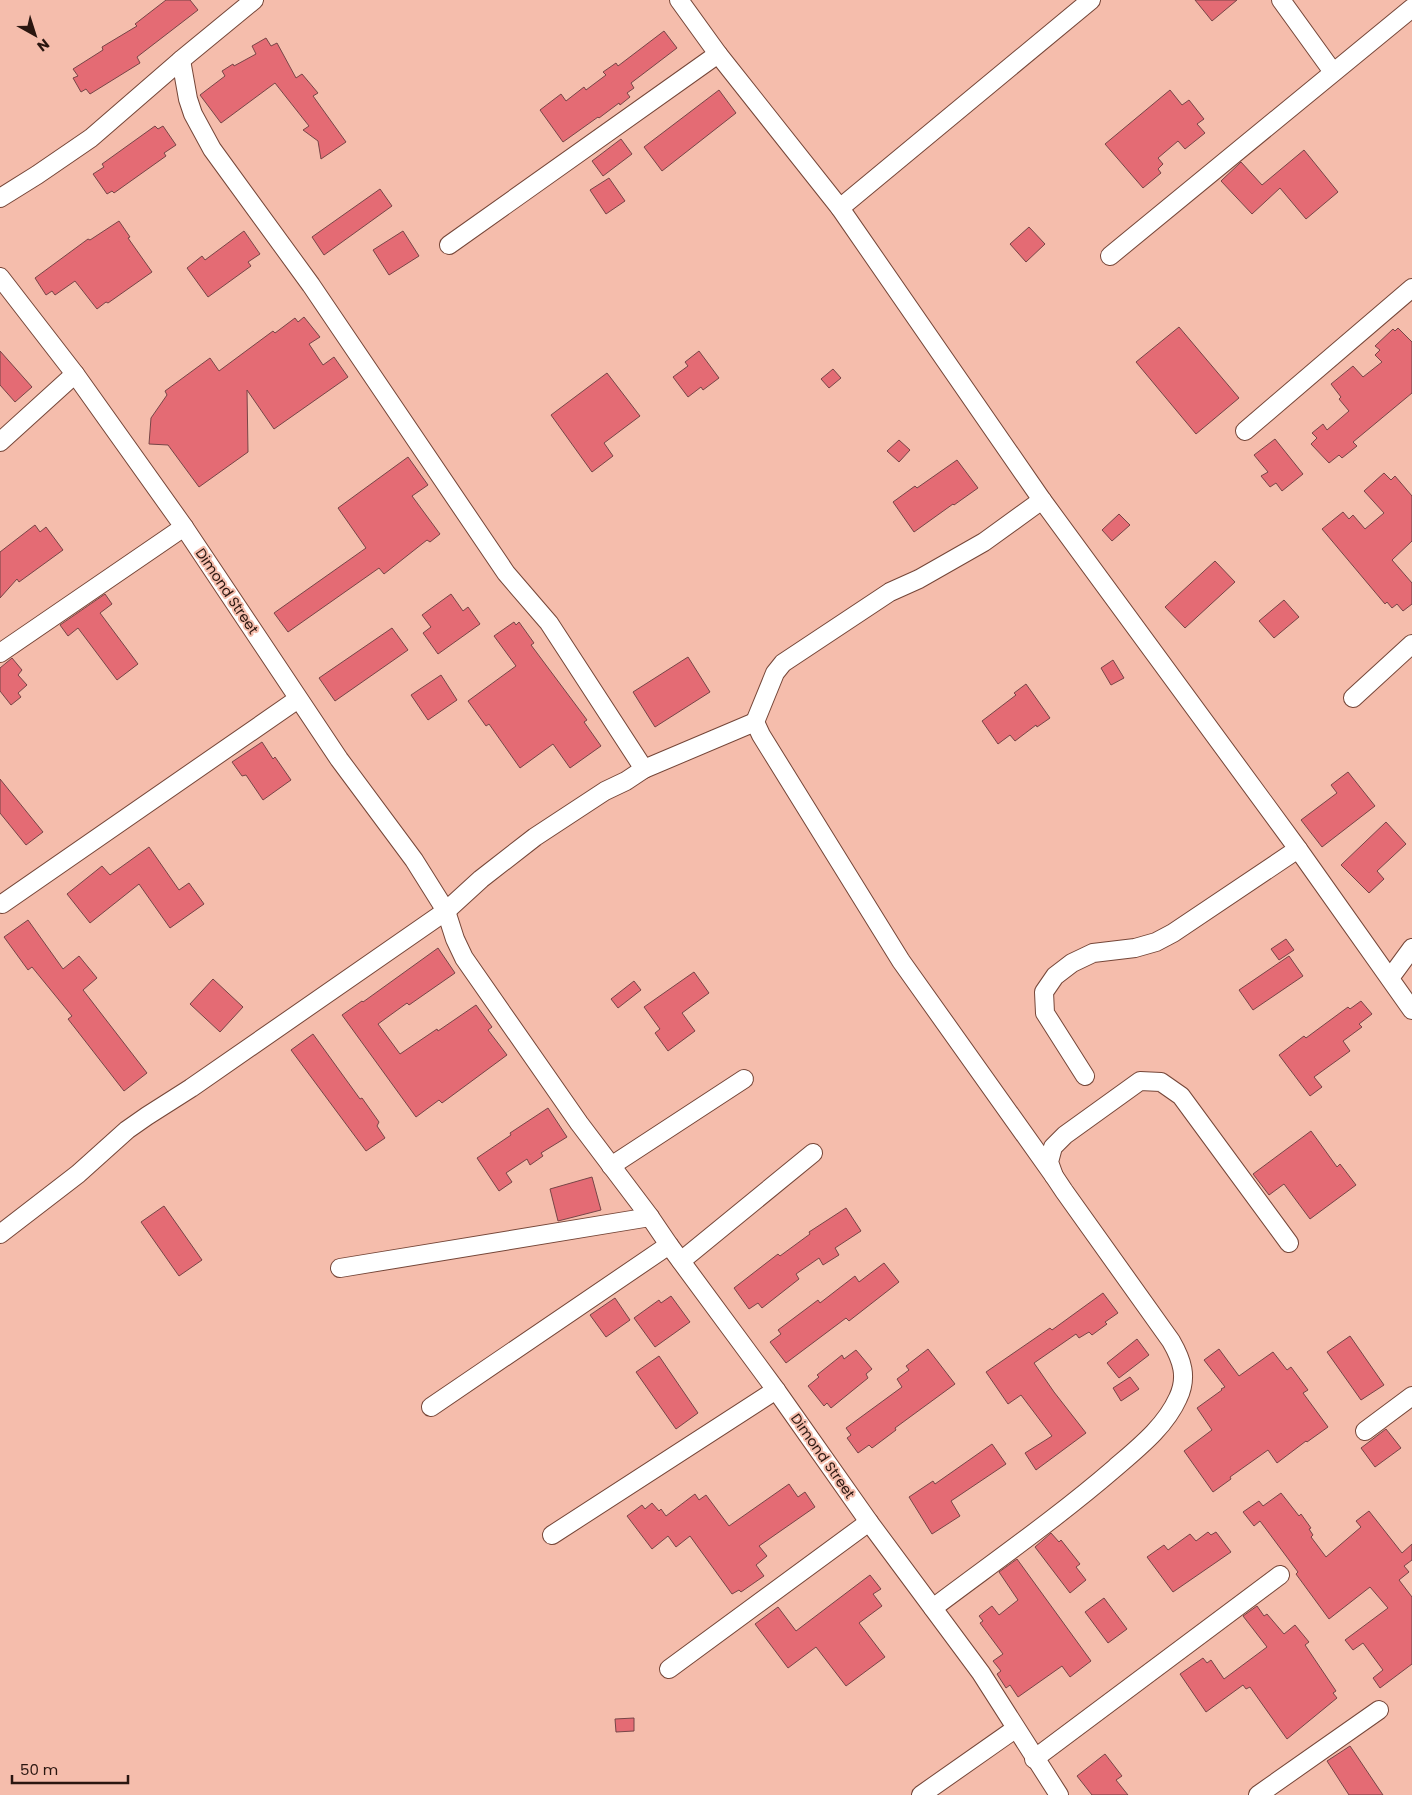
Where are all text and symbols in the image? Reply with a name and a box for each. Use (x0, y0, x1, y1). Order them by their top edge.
north arrow (10, 10, 60, 60)
text: N (33, 34, 54, 56)
street label: Dimond Street (191, 544, 263, 638)
street label: Dimond Street (786, 1409, 860, 1503)
scale bar (12, 1752, 129, 1784)
text: 50 m (20, 1759, 58, 1780)

